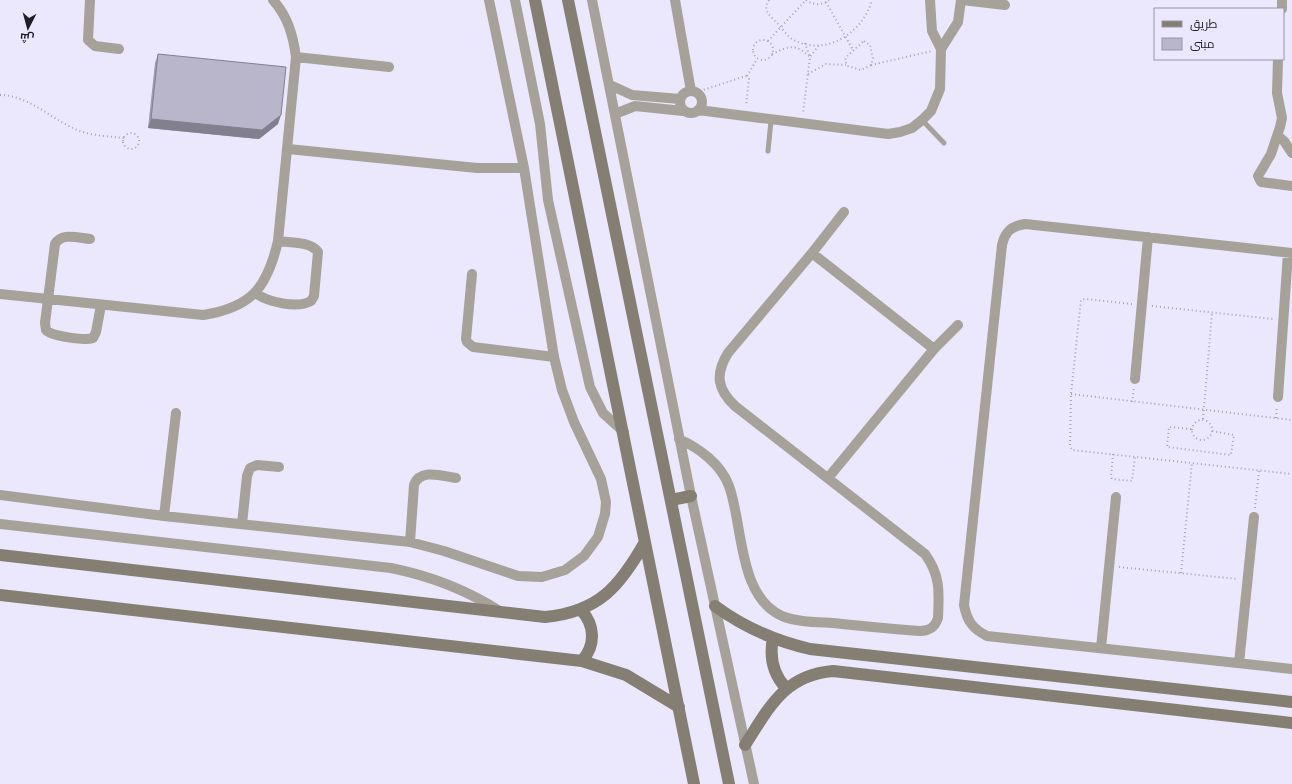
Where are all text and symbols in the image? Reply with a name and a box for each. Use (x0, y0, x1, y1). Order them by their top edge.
north arrow (8, 8, 48, 48)
legend (1154, 8, 1284, 60)
text: طريق (1190, 17, 1218, 32)
text: ش (19, 30, 35, 45)
text: مبنى (1190, 37, 1215, 52)

